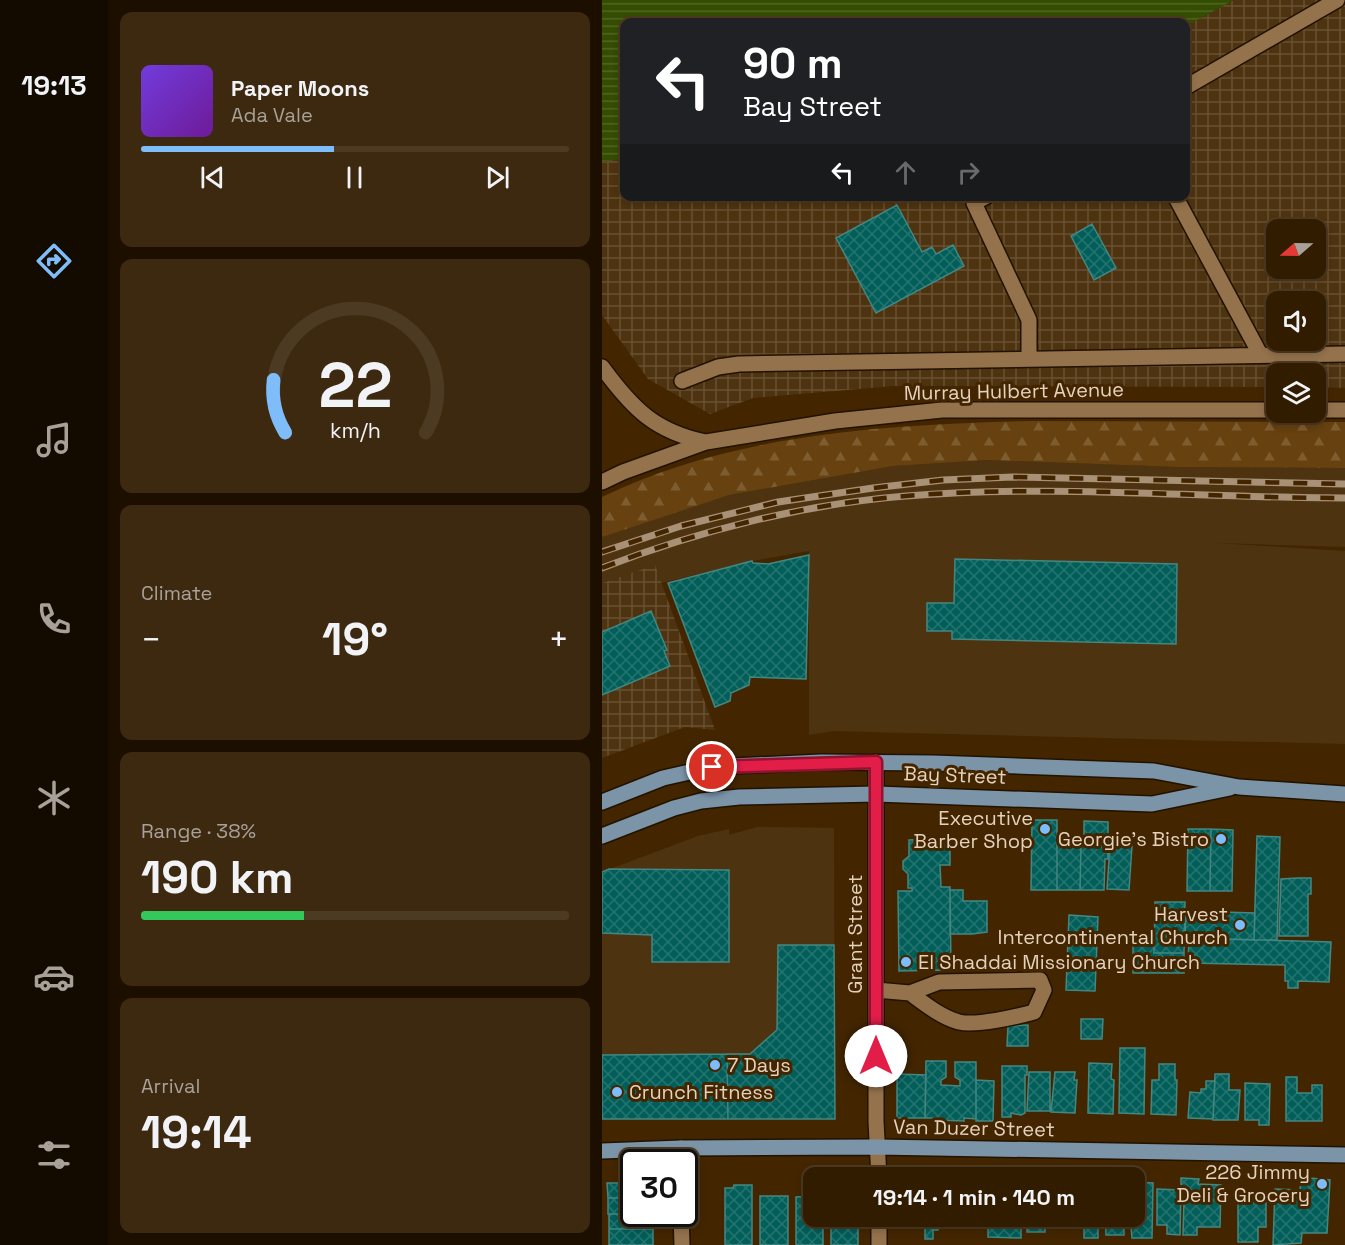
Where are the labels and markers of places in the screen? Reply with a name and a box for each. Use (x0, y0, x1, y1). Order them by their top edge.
pin (686, 741, 737, 792)
place label: Executive Barber Shop (914, 805, 1033, 854)
marker: Executive Barber Shop (1038, 822, 1052, 836)
place label: Georgie's Bistro (1058, 826, 1209, 852)
marker: Georgie's Bistro (1214, 832, 1228, 846)
place label: Harvest Intercontinental Church (998, 901, 1228, 950)
marker: Harvest Intercontinental Church (1233, 918, 1247, 932)
place label: El Shaddai Missionary Church (918, 949, 1200, 975)
marker: El Shaddai Missionary Church (899, 955, 913, 969)
place label: 7 Days (727, 1052, 791, 1078)
marker: 7 Days (708, 1058, 722, 1072)
place label: Crunch Fitness (629, 1079, 773, 1105)
marker: Crunch Fitness (610, 1085, 624, 1099)
place label: 226 Jimmy Deli & Grocery (1176, 1159, 1310, 1208)
marker: 226 Jimmy Deli & Grocery (1315, 1177, 1329, 1191)

